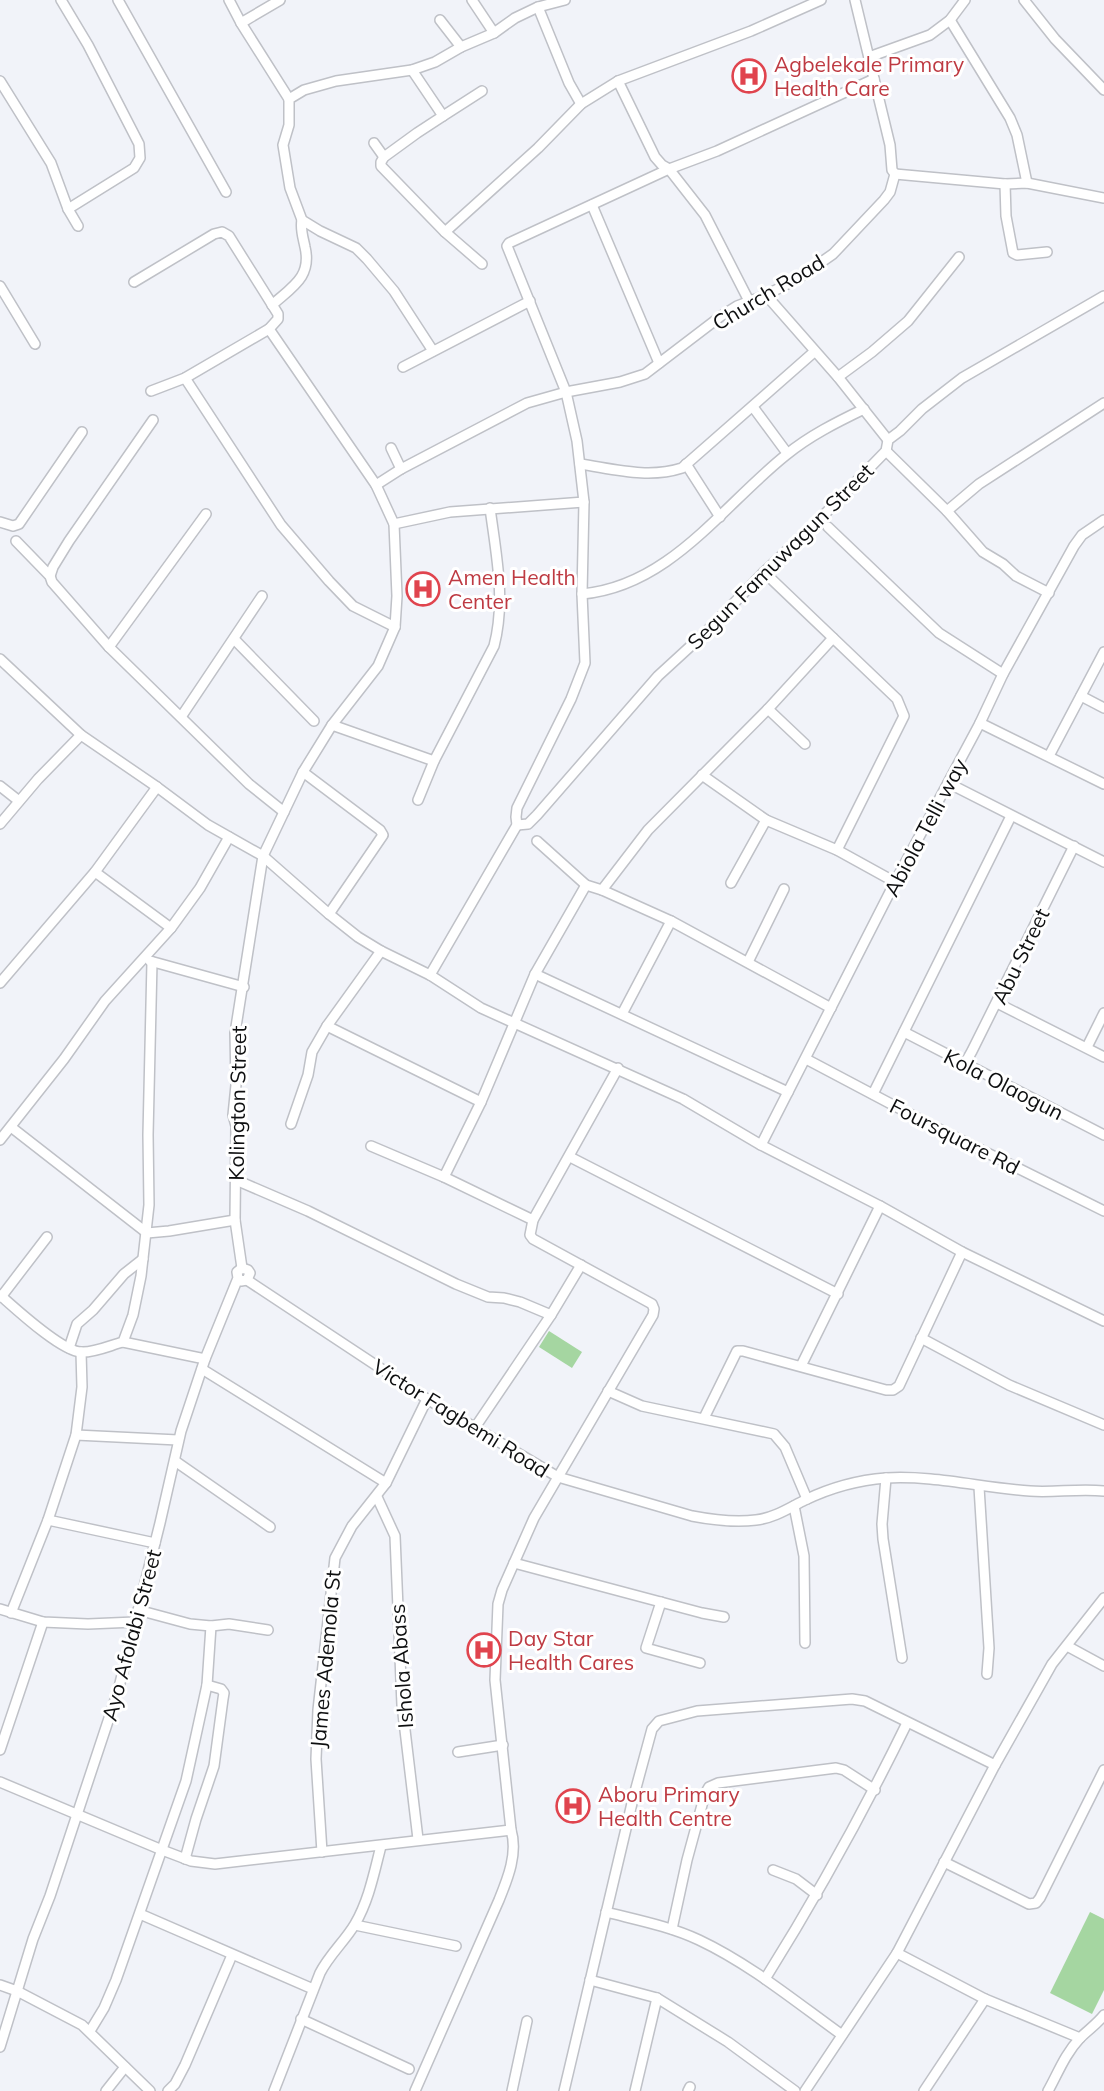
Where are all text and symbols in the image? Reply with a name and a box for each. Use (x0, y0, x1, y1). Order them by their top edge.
place label: Agbelekale Primary Health Care (774, 51, 964, 101)
hospital icon: Agbelekale Primary Health Care (730, 57, 768, 95)
street label: Church Road (707, 248, 829, 336)
street label: Segun Famuwagun Street (681, 457, 879, 655)
place label: Amen Health Center (448, 564, 576, 614)
hospital icon: Amen Health Center (404, 570, 442, 608)
street label: Abiola Telli way (878, 753, 972, 901)
street label: Abu Street (986, 904, 1054, 1008)
street label: Kolington Street (223, 1025, 251, 1181)
street label: Kola Olaogun (940, 1043, 1068, 1125)
street label: Foursquare Rd (886, 1092, 1024, 1180)
street label: Victor Fagbemi Road (368, 1353, 554, 1483)
street label: Ayo Afolabi Street (96, 1547, 166, 1723)
street label: James Ademola St (304, 1569, 346, 1749)
street label: Ishola Abass (384, 1603, 418, 1729)
place label: Day Star Health Cares (508, 1625, 634, 1675)
hospital icon: Day Star Health Cares (465, 1631, 503, 1669)
place label: Aboru Primary Health Centre (598, 1781, 740, 1831)
hospital icon: Aboru Primary Health Centre (554, 1787, 592, 1825)

